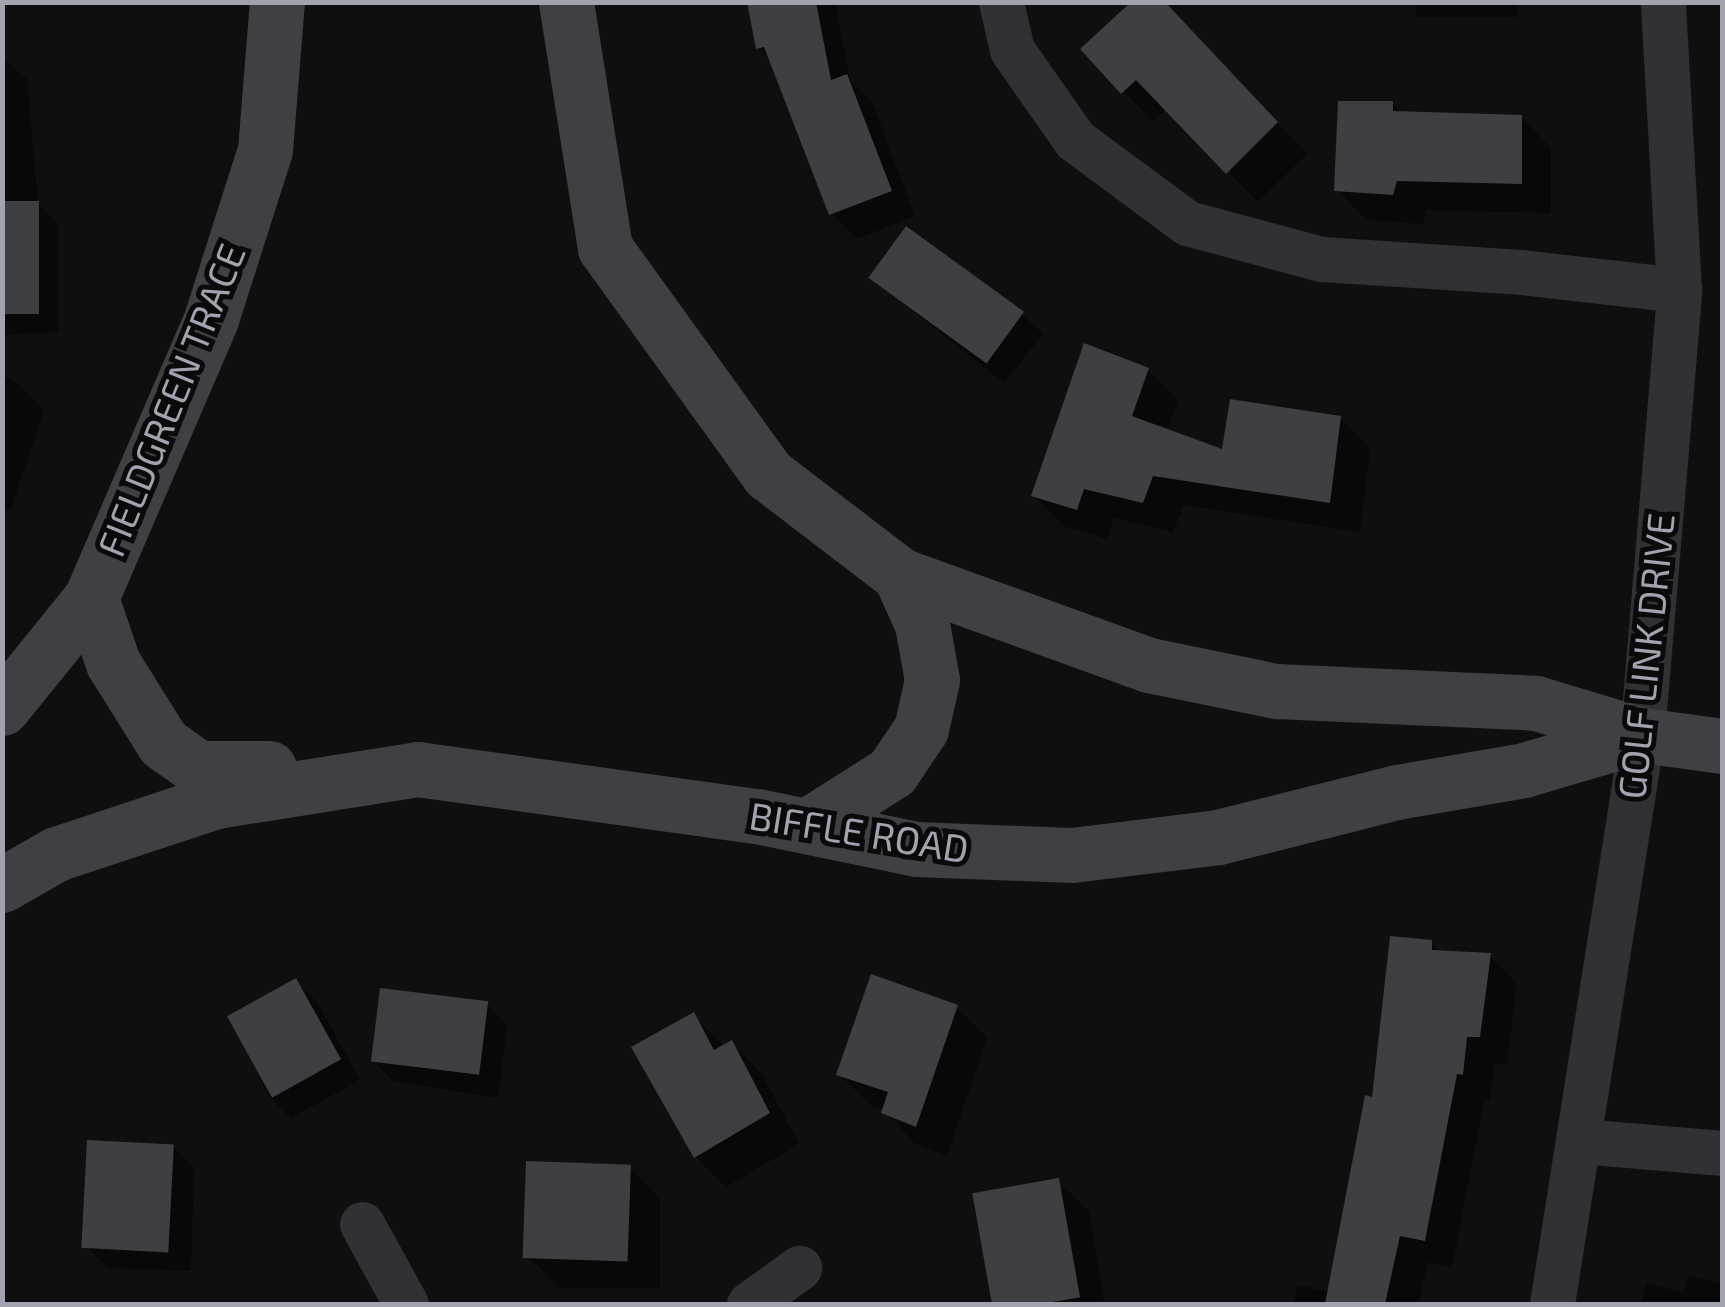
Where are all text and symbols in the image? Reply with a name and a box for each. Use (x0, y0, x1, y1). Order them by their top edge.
street label: FIELDGREEN TRACE (87, 237, 255, 563)
street label: GOLF LINK DRIVE (1608, 510, 1684, 802)
street label: BIFFLE ROAD (746, 792, 972, 872)

